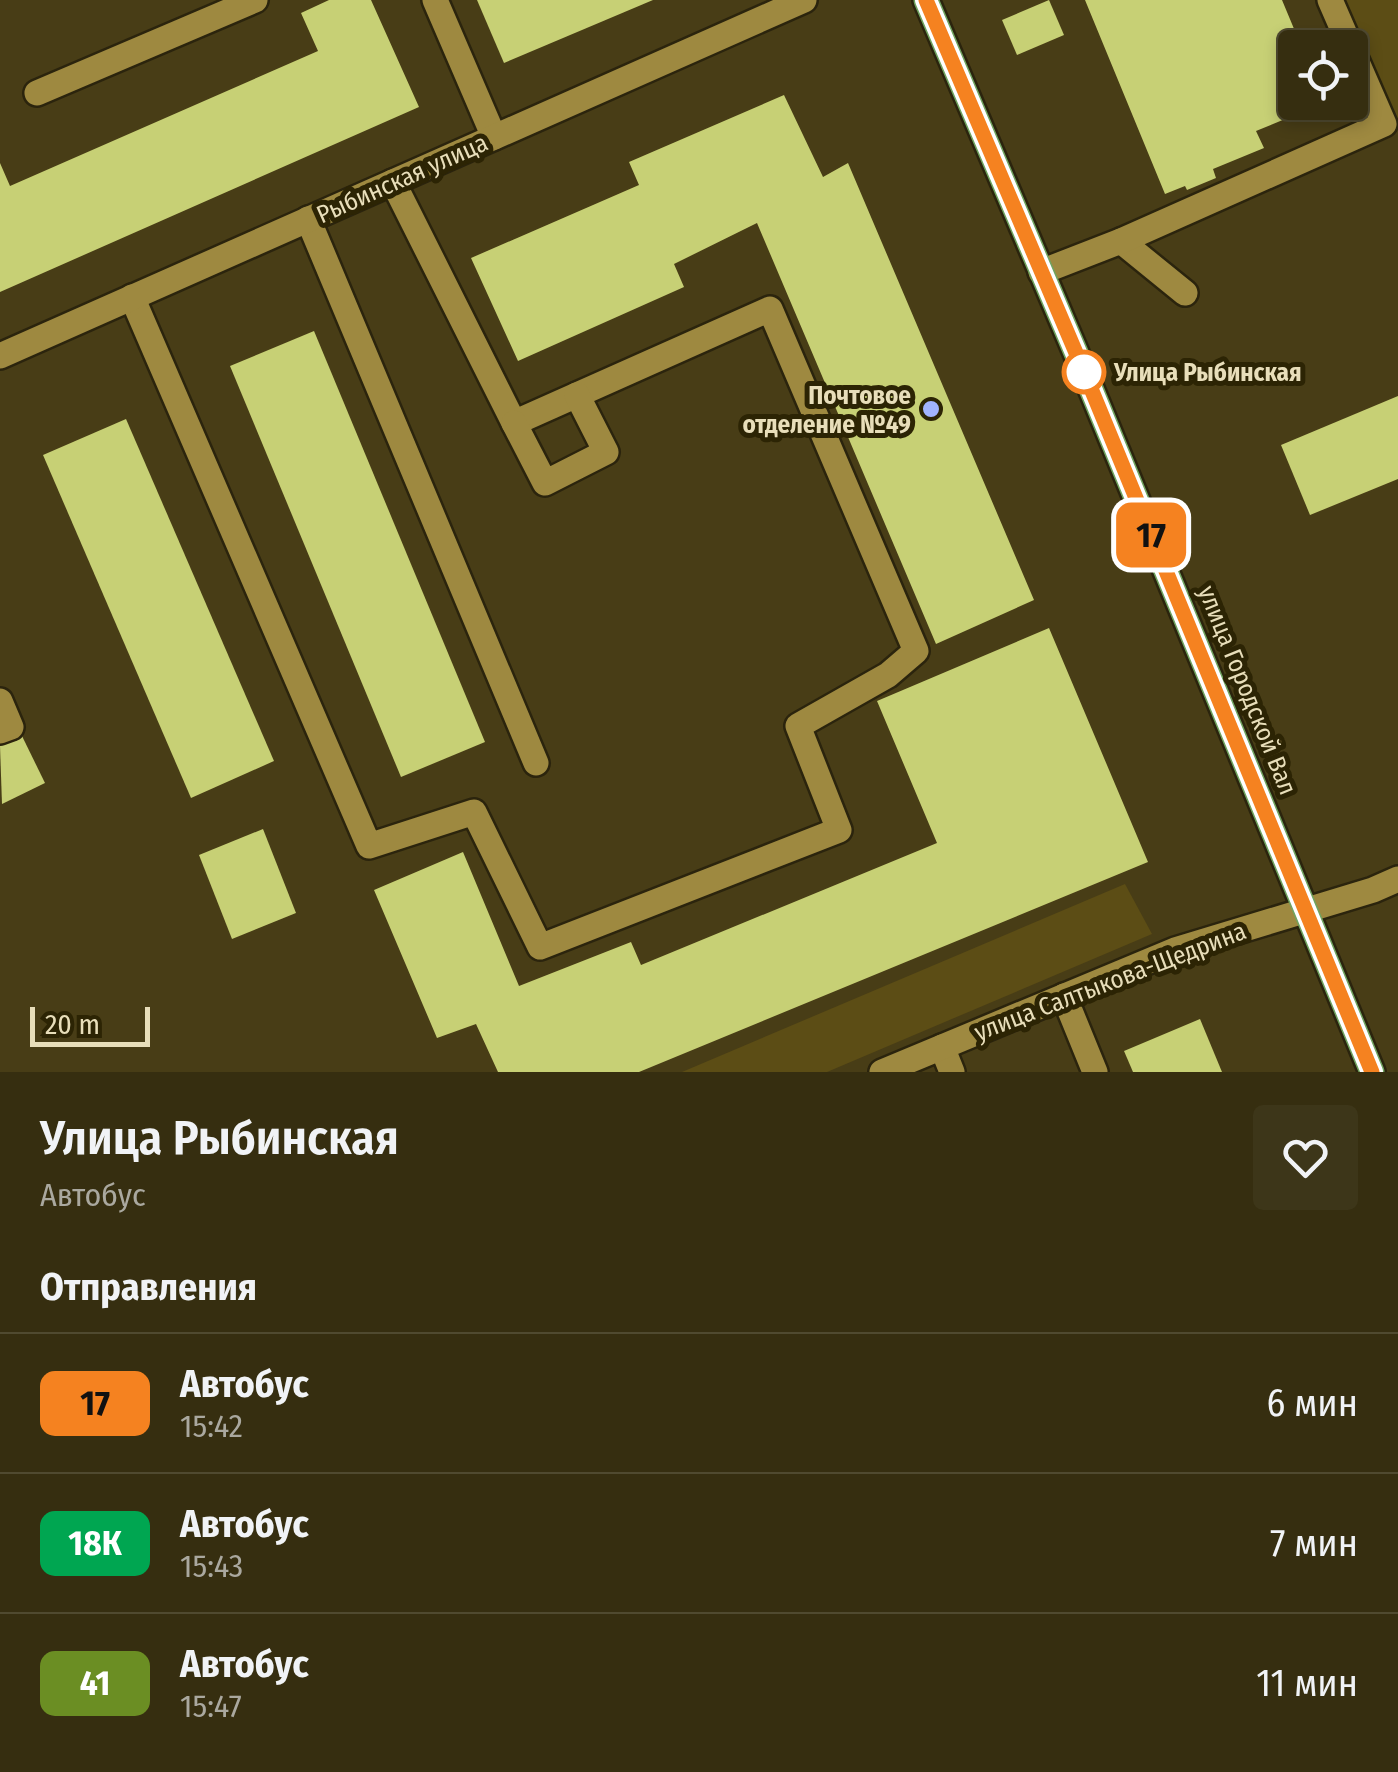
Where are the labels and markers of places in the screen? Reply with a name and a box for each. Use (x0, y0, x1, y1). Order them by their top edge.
marker: Улица Рыбинская (1063, 351, 1105, 393)
place label: Улица Рыбинская (1113, 358, 1302, 388)
place label: Почтовое отделение №49 (743, 381, 911, 440)
marker: Почтовое отделение №49 (920, 398, 942, 420)

